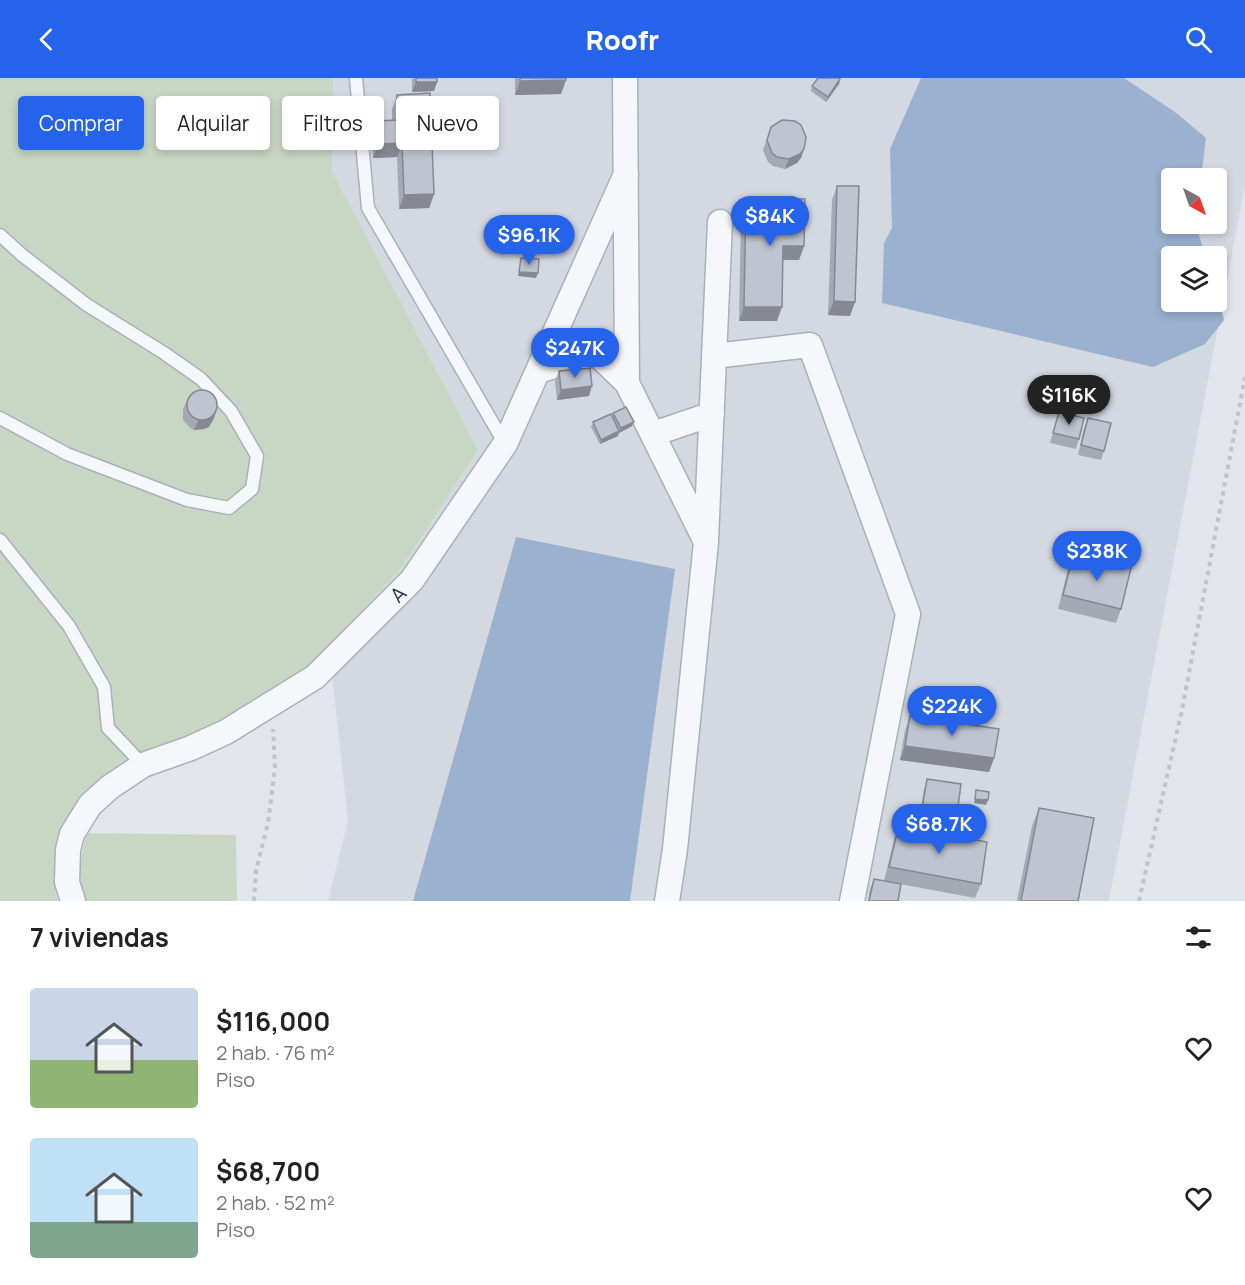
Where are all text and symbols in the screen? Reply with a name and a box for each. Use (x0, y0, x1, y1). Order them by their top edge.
text: Roofr (586, 21, 659, 58)
icon: back (30, 23, 63, 56)
icon: search (1182, 23, 1215, 56)
chip: Comprar (18, 96, 144, 150)
chip: Alquilar (156, 96, 270, 150)
chip: Filtros (282, 96, 384, 150)
chip: Nuevo (396, 96, 499, 150)
north arrow (1161, 168, 1227, 234)
map controls (1161, 168, 1227, 312)
pin: $84K (734, 196, 806, 247)
text: $84K (745, 202, 795, 229)
pin: $96.1K (480, 215, 578, 266)
text: $96.1K (498, 221, 560, 248)
button: layers (1161, 246, 1227, 312)
pin: $247K (533, 328, 617, 379)
text: $247K (545, 334, 605, 361)
pin: $116K (1027, 375, 1111, 426)
text: $116K (1041, 381, 1097, 408)
pin: $238K (1055, 531, 1139, 582)
text: $238K (1066, 537, 1128, 564)
street label: A (384, 580, 412, 608)
pin: $224K (910, 686, 994, 737)
text: $224K (921, 692, 983, 719)
pin: $68.7K (890, 804, 988, 855)
text: $68.7K (906, 810, 972, 837)
text: 7 viviendas (30, 919, 169, 955)
icon: filters (1182, 921, 1215, 954)
text: $116,000 (216, 1003, 330, 1039)
icon: home (78, 1012, 150, 1084)
icon: heart (1182, 1032, 1215, 1065)
text: 2 hab. · 76 m² (216, 1039, 335, 1066)
text: Piso (216, 1066, 255, 1093)
text: $68,700 (216, 1153, 320, 1189)
icon: home (78, 1162, 150, 1234)
icon: heart (1182, 1182, 1215, 1215)
text: 2 hab. · 52 m² (216, 1189, 335, 1216)
text: Piso (216, 1216, 255, 1243)

